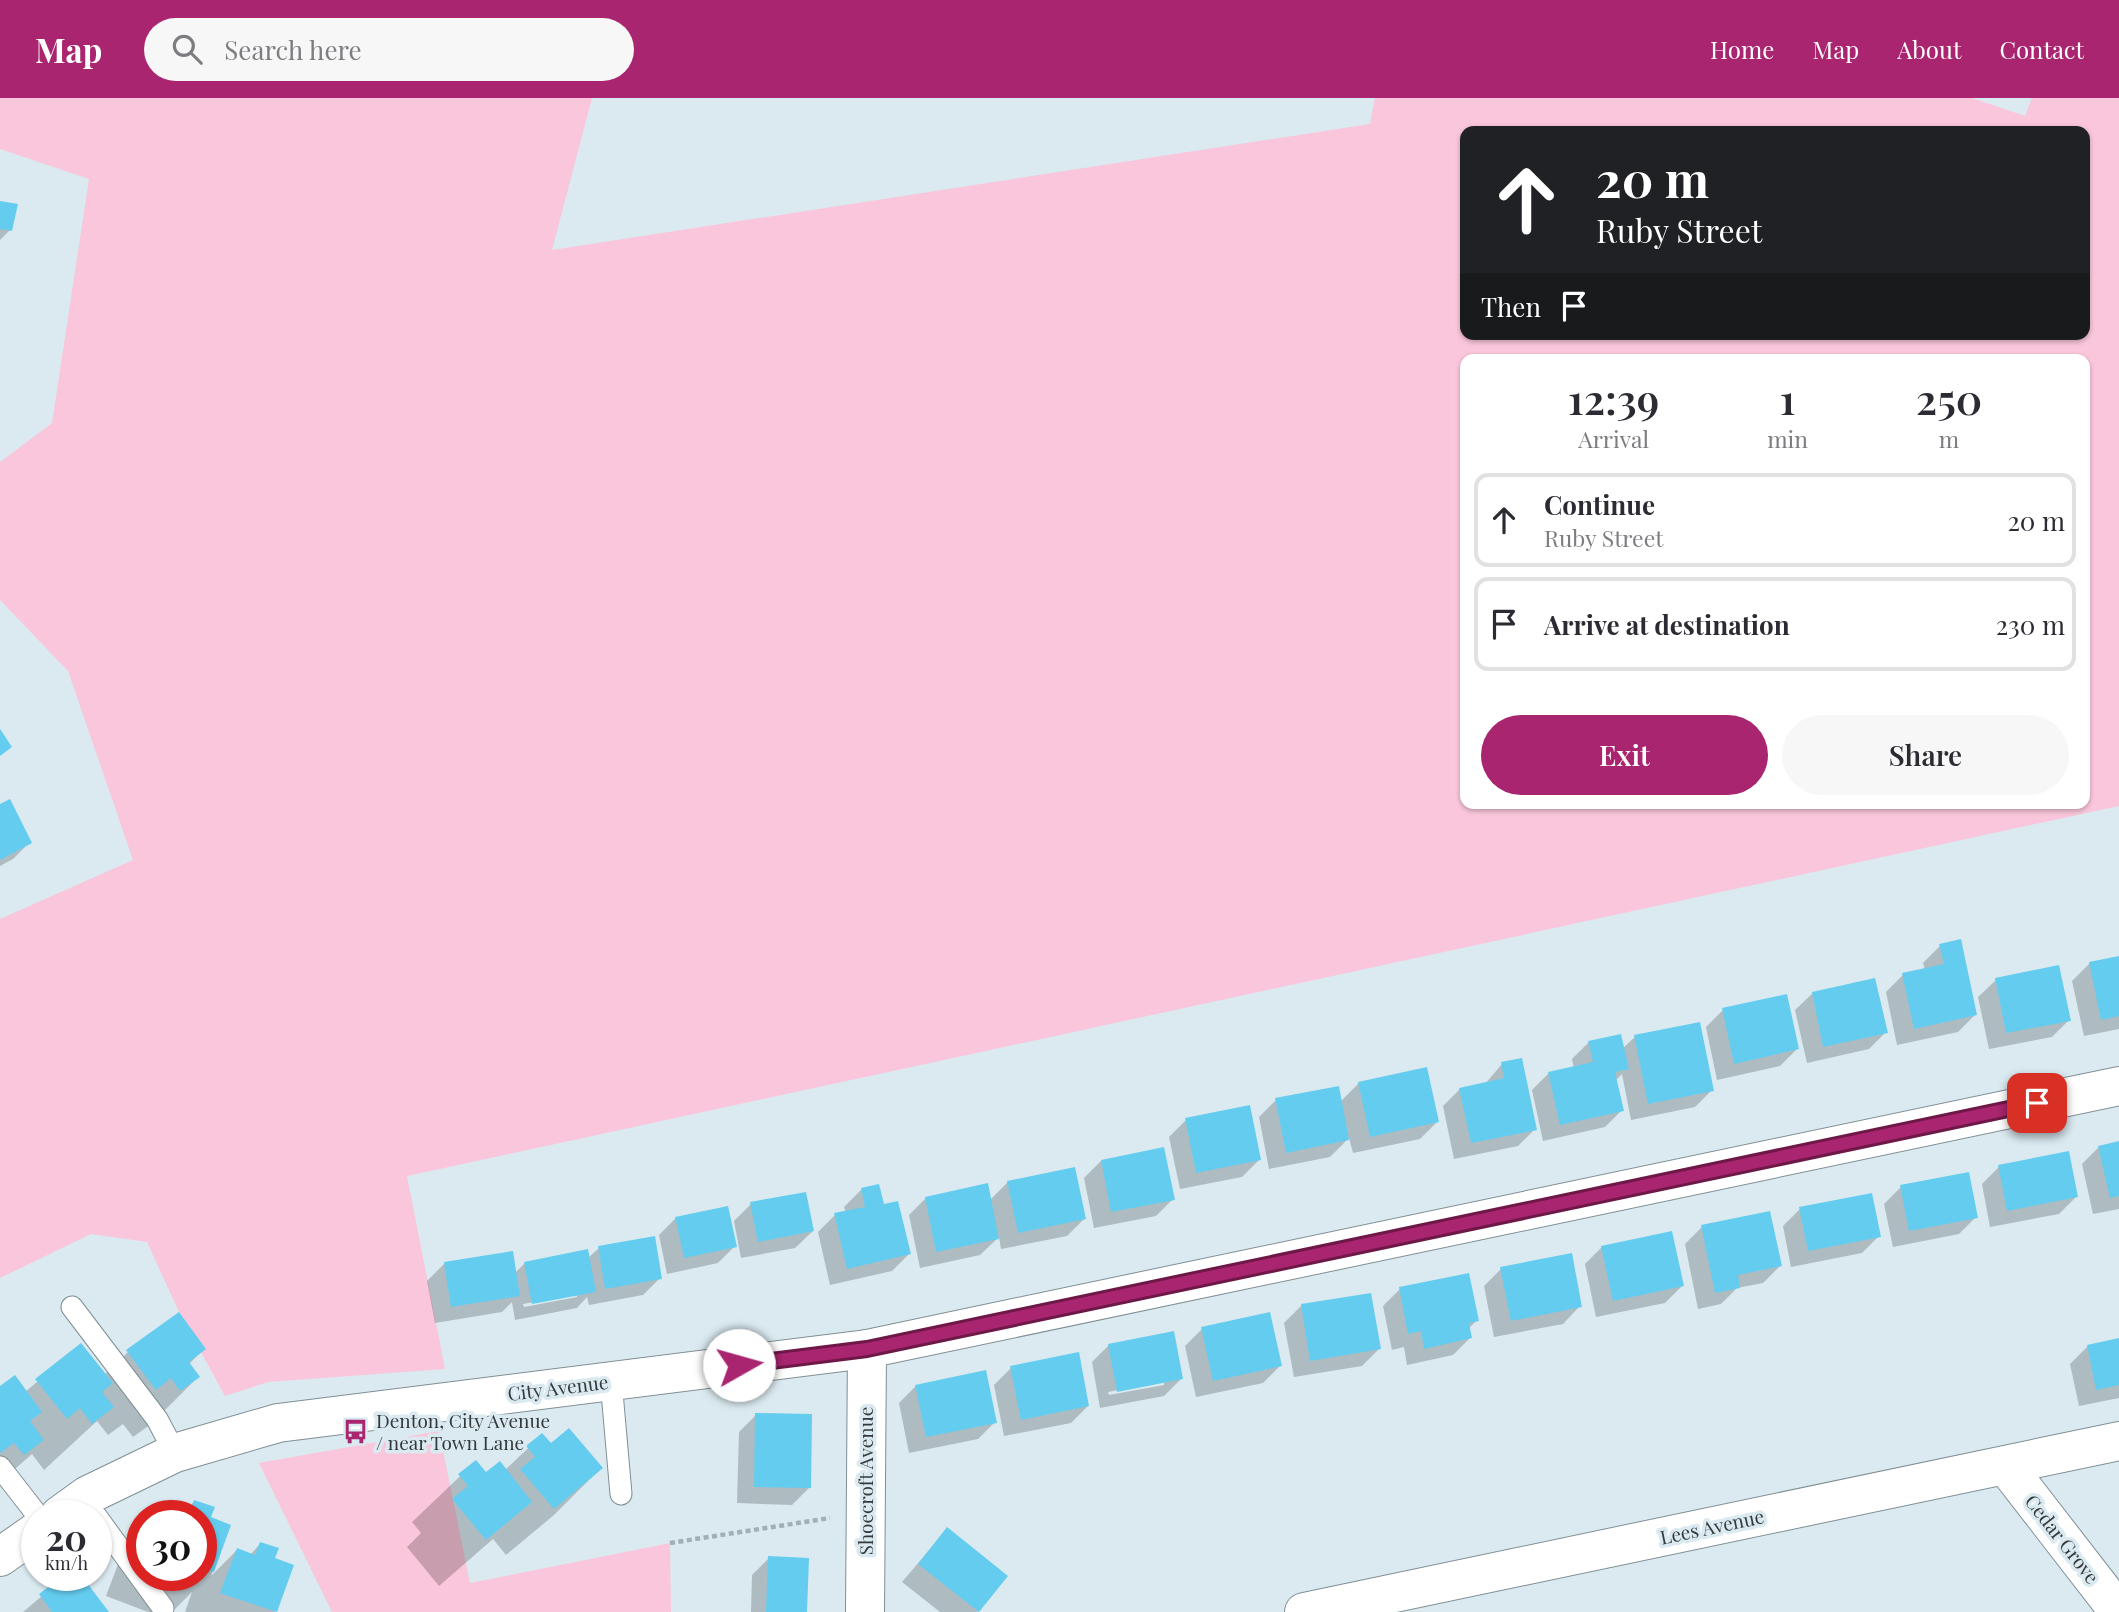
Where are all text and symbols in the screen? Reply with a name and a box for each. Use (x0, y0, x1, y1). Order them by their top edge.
search box (144, 18, 634, 81)
text: Map (35, 27, 102, 71)
icon: search (168, 30, 206, 68)
text: Search here (224, 32, 362, 67)
text: Home (1710, 33, 1774, 65)
text: Map (1812, 33, 1859, 65)
text: About (1897, 33, 1961, 65)
text: Contact (1999, 33, 2084, 65)
text: 20 m (1596, 145, 1709, 210)
icon: ahead (1481, 154, 1572, 245)
text: Ruby Street (1596, 208, 1762, 251)
icon: arrive (1555, 287, 1593, 325)
text: Then (1481, 289, 1541, 324)
text: 12:39 (1568, 370, 1659, 426)
text: 1 (1780, 370, 1796, 426)
text: 250 (1916, 370, 1982, 426)
text: Arrival (1578, 423, 1649, 454)
text: min (1767, 423, 1808, 454)
text: m (1939, 423, 1959, 454)
text: Continue (1544, 487, 1655, 522)
icon: ahead (1485, 501, 1523, 539)
text: 20 m (2007, 503, 2065, 538)
text: Ruby Street (1544, 522, 1664, 553)
icon: arrive (1485, 605, 1523, 643)
text: Arrive at destination (1544, 607, 1790, 642)
text: 230 m (1996, 607, 2065, 642)
button: Exit (1481, 715, 1768, 795)
button: Share (1782, 715, 2069, 795)
pin (2007, 1073, 2067, 1133)
icon: arrive (2018, 1084, 2056, 1122)
position arrow (702, 1328, 776, 1402)
street label: City Avenue (506, 1368, 610, 1406)
place label: Denton, City Avenue / near Town Lane (376, 1407, 550, 1455)
street label: Shoecroft Avenue (852, 1407, 878, 1555)
bus stop icon: Denton, City Avenue / near Town Lane (342, 1418, 370, 1446)
street label: Cedar Grove (2020, 1488, 2106, 1588)
speed limit sign: 30 (126, 1500, 217, 1591)
street label: Lees Avenue (1657, 1502, 1766, 1550)
text: 20 (46, 1513, 87, 1560)
text: km/h (45, 1551, 88, 1575)

